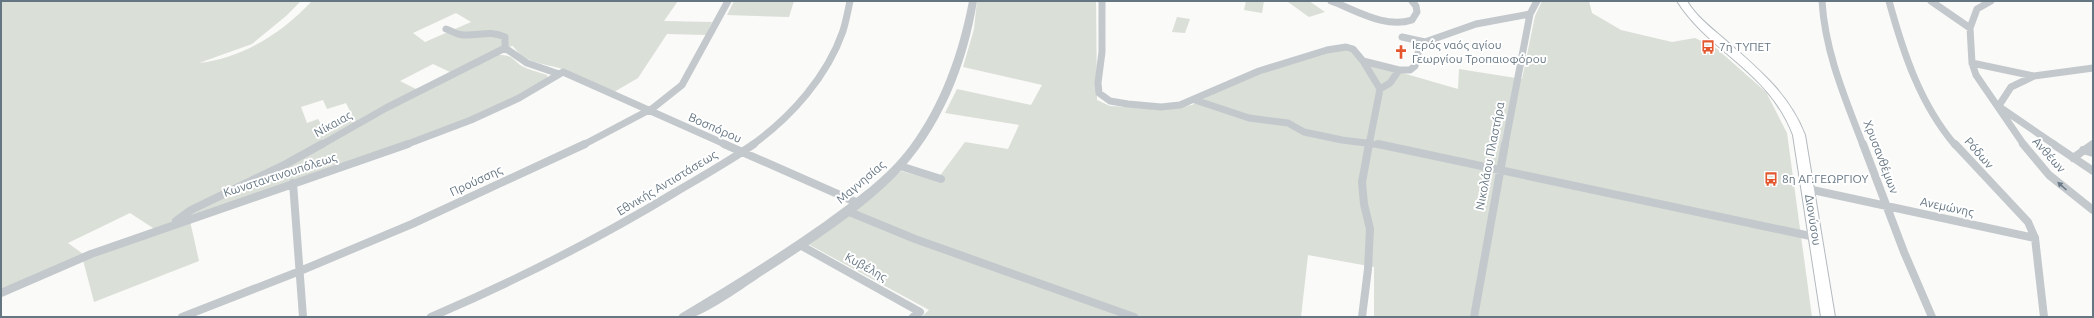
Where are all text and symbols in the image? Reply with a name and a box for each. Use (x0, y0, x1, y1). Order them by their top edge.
place label: Ιερός ναός αγίου Γεωργίου Τροπαιοφόρου (1412, 38, 1547, 65)
bus stop icon: 7η ΤΥΠΕΤ (1700, 39, 1716, 55)
place label: 7η ΤΥΠΕΤ (1719, 40, 1771, 53)
church icon: Ιερός ναός αγίου Γεωργίου Τροπαιοφόρου (1393, 44, 1409, 60)
street label: Νικολάου Πλαστήρα (1473, 101, 1506, 211)
street label: Νίκαιας (312, 108, 355, 140)
street label: Βοσπόρου (687, 110, 744, 145)
street label: Χρυσανθέμων (1862, 118, 1902, 196)
street label: Ρόδων (1962, 134, 1997, 171)
street label: Ανθέων (2030, 135, 2069, 175)
street label: Εθνικής Αντιστάσεως (614, 147, 720, 219)
street label: Κωνσταντινουπόλεως (222, 150, 339, 200)
street label: Μαγνησίας (834, 157, 889, 206)
street label: Προύσσης (448, 163, 505, 199)
bus stop icon: 8η ΑΓ.ΓΕΩΡΓΙΟΥ (1763, 171, 1779, 187)
place label: 8η ΑΓ.ΓΕΩΡΓΙΟΥ (1782, 172, 1868, 185)
one-way arrow (2057, 182, 2067, 191)
street label: Διονύσου (1803, 193, 1824, 246)
street label: Ανεμώνης (1919, 194, 1976, 220)
street label: Κυβέλης (843, 250, 890, 284)

